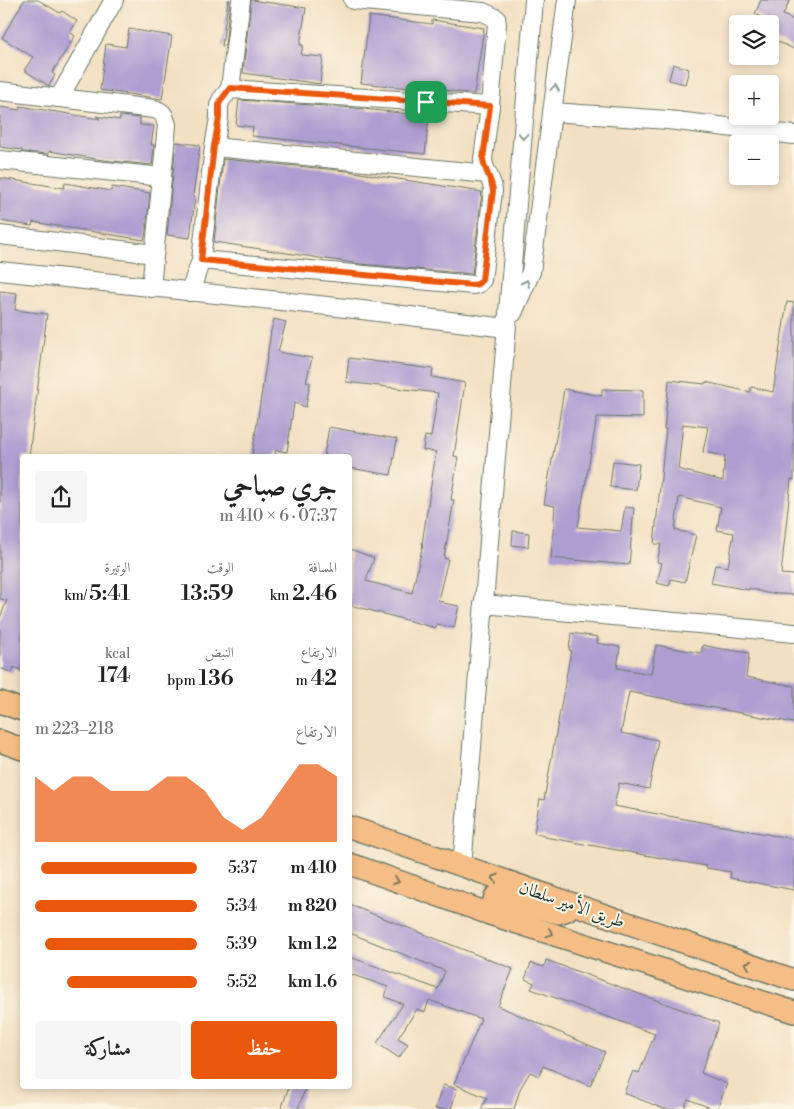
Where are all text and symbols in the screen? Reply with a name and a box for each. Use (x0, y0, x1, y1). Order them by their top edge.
map controls (729, 15, 779, 185)
button: layers (729, 15, 779, 65)
button: + (729, 75, 779, 125)
pin (405, 81, 447, 123)
one-way arrow (549, 84, 560, 92)
icon: arrive (412, 88, 440, 116)
one-way arrow (517, 132, 528, 140)
button: − (729, 135, 779, 185)
one-way arrow (519, 279, 530, 288)
text: جري صباحي (223, 469, 337, 504)
button: share (35, 471, 87, 523)
text: 07:37 · 6 × 410 m (219, 506, 337, 526)
text: الوتيرة (105, 559, 130, 577)
text: الوقت (207, 559, 234, 577)
text: المسافة (308, 559, 337, 577)
text: 5:41 (89, 581, 130, 607)
text: 13:59 (181, 581, 234, 607)
text: 2.46 (292, 581, 337, 607)
text: /km (64, 587, 89, 605)
text: km (270, 587, 292, 605)
text: النبض (205, 644, 234, 662)
text: الارتفاع (301, 644, 337, 662)
text: kcal (105, 645, 130, 663)
text: 174 (98, 663, 130, 689)
text: 136 (199, 666, 234, 692)
text: 42 (311, 666, 337, 692)
text: bpm (167, 672, 199, 690)
text: m (296, 672, 311, 690)
text: 218–223 m (35, 719, 114, 739)
text: الارتفاع (295, 722, 337, 742)
text: 5:37 (228, 858, 257, 878)
text: 410 m (291, 858, 337, 878)
one-way arrow (491, 873, 499, 883)
street label: طريق الأمير سلطان (516, 874, 629, 933)
one-way arrow (391, 875, 400, 885)
text: 5:34 (226, 896, 257, 916)
text: 820 m (288, 896, 337, 916)
one-way arrow (545, 928, 553, 938)
text: 5:39 (226, 934, 257, 954)
text: 1.2 km (288, 934, 337, 954)
one-way arrow (744, 960, 753, 970)
text: 5:52 (227, 972, 257, 992)
text: 1.6 km (288, 972, 337, 992)
button: مشاركة (35, 1021, 181, 1079)
button: حفظ (191, 1021, 337, 1079)

